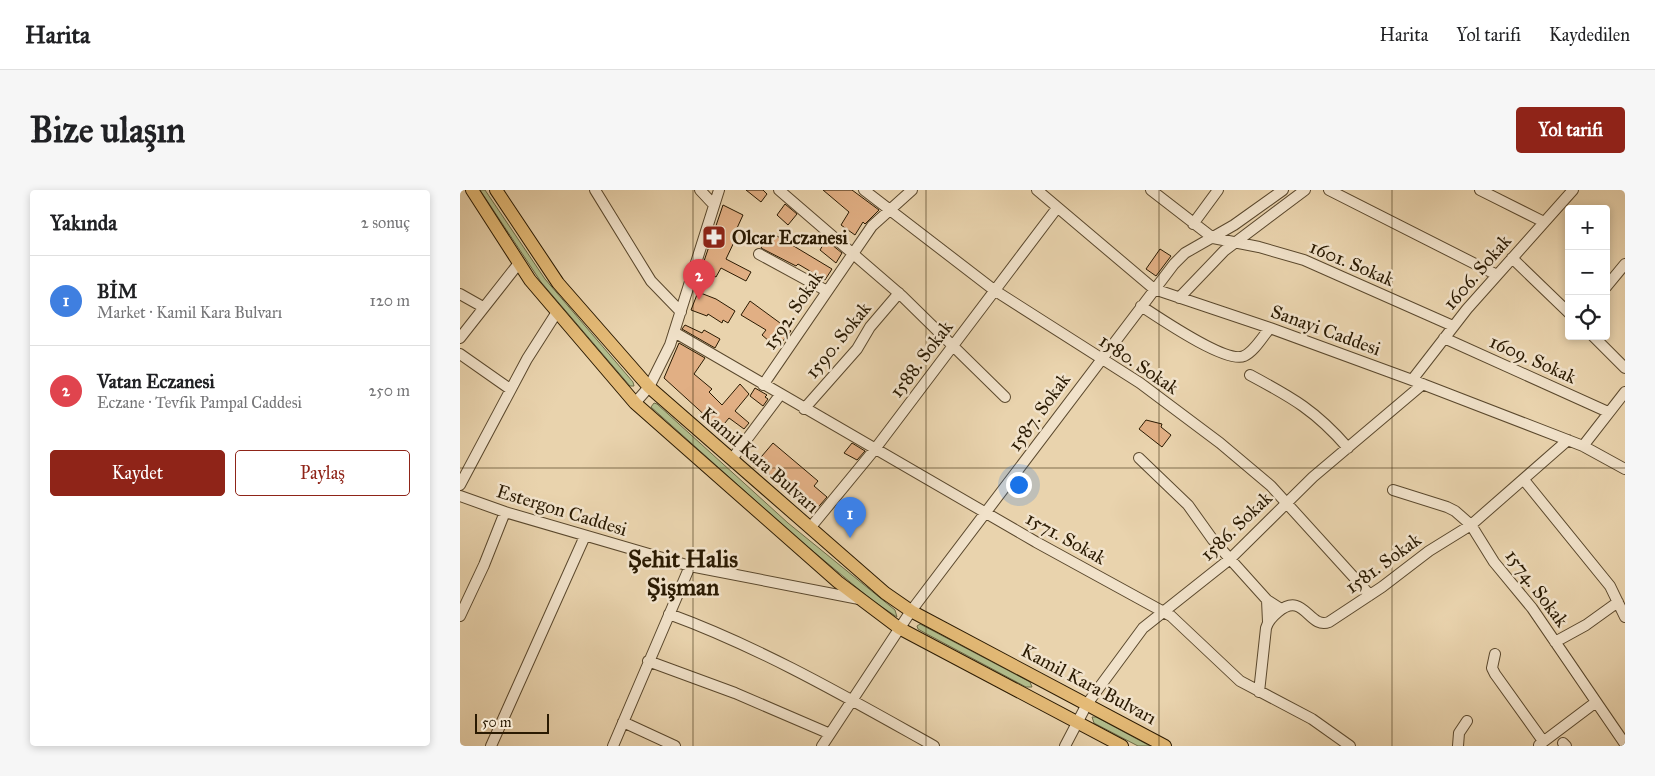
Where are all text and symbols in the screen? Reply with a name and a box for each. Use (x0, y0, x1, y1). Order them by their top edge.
text: Harita (25, 20, 90, 50)
text: Harita (1379, 24, 1428, 46)
text: Yol tarifi (1456, 24, 1521, 46)
text: Kaydedilen (1549, 24, 1630, 46)
button: Yol tarifi (1516, 107, 1625, 153)
text: Bize ulaşın (30, 109, 185, 152)
map controls (1565, 205, 1610, 340)
button: + (1565, 205, 1610, 250)
text: Yakında (50, 210, 117, 236)
text: 2 sonuç (361, 213, 410, 232)
pharmacy icon: Olcar Eczanesi (701, 224, 727, 250)
place label: Olcar Eczanesi (732, 226, 848, 249)
street label: 1606. Sokak (1438, 230, 1516, 314)
street label: 1601. Sokak (1306, 235, 1398, 291)
button: − (1565, 250, 1610, 295)
pin: 2 (683, 259, 715, 300)
street label: 1592. Sokak (758, 266, 828, 354)
text: BİM (97, 280, 137, 303)
text: 1 (63, 291, 69, 310)
text: 120 m (370, 291, 410, 310)
button: locate (1565, 295, 1610, 340)
street label: 1590. Sokak (800, 297, 876, 383)
street label: Sanayi Caddesi (1268, 299, 1384, 361)
text: Market · Kamil Kara Bulvarı (97, 303, 282, 322)
street label: 1588. Sokak (885, 316, 958, 402)
street label: 1580. Sokak (1095, 329, 1184, 399)
street label: 1609. Sokak (1486, 330, 1580, 388)
street label: 1587. Sokak (1003, 369, 1075, 455)
text: Vatan Eczanesi (97, 370, 215, 393)
text: 2 (62, 381, 70, 400)
text: 250 m (369, 381, 410, 400)
text: Eczane · Tevfik Pampal Caddesi (97, 393, 302, 412)
street label: Kamil Kara Bulvarı (696, 402, 824, 518)
button: Kaydet (50, 450, 225, 496)
button: Paylaş (235, 450, 410, 496)
your location (1006, 472, 1032, 498)
street label: Estergon Caddesi (494, 479, 630, 542)
street label: 1586. Sokak (1196, 486, 1277, 566)
pin: 1 (834, 497, 866, 538)
street label: 1571. Sokak (1022, 507, 1110, 569)
street label: 1581. Sokak (1341, 528, 1426, 598)
district label: Şehit Halis Şişman (628, 544, 738, 602)
street label: 1574. Sokak (1500, 545, 1574, 631)
street label: Kamil Kara Bulvarı (1018, 639, 1160, 729)
scale bar (475, 711, 549, 734)
text: 50 m (482, 714, 511, 731)

